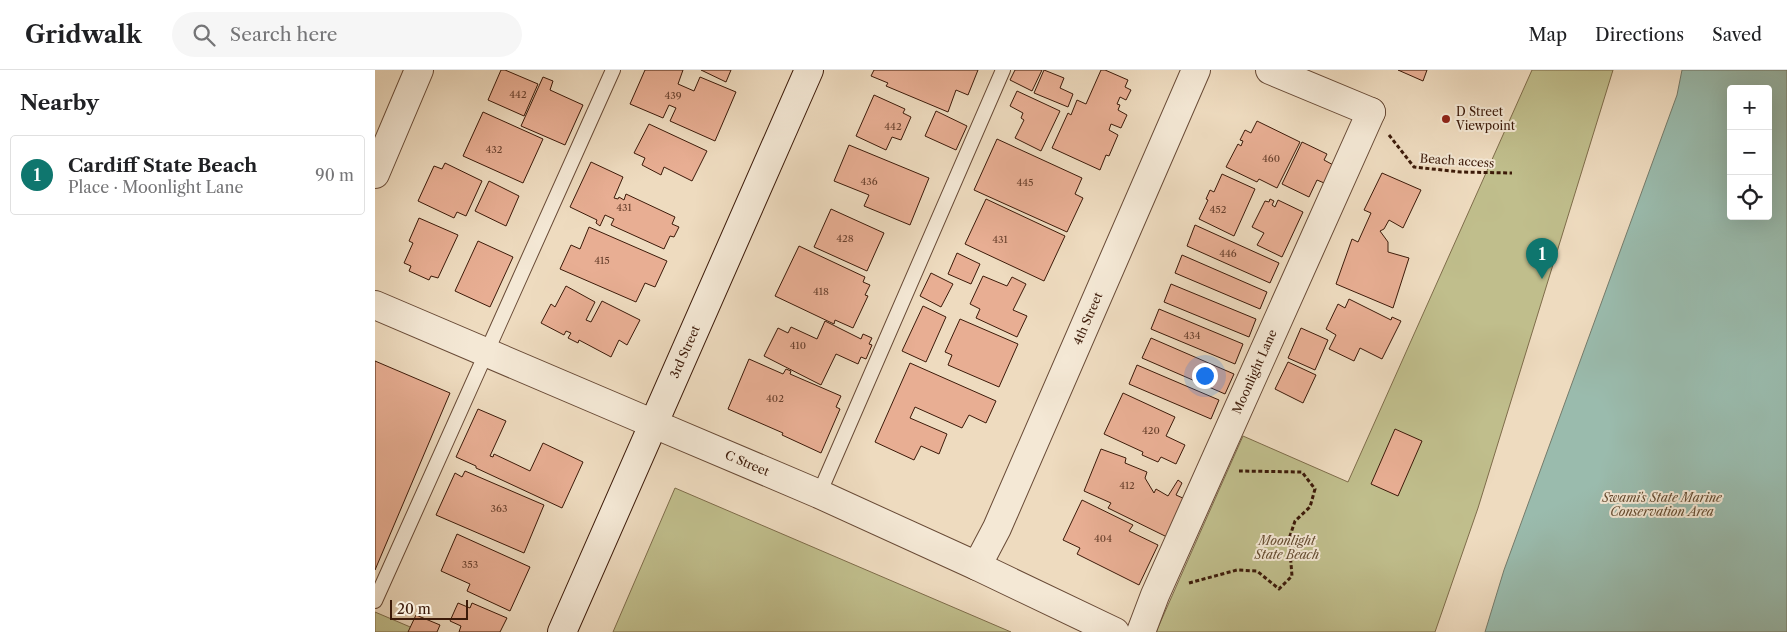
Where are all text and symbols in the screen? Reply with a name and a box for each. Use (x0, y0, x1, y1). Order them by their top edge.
search box (172, 12, 522, 57)
text: Gridwalk (25, 20, 142, 49)
icon: search (190, 21, 218, 49)
text: Search here (230, 23, 338, 46)
text: Map (1528, 24, 1567, 46)
text: Directions (1595, 24, 1684, 46)
text: Saved (1712, 24, 1762, 46)
map controls (1727, 85, 1772, 220)
button: + (1727, 85, 1772, 130)
house number: 442 (509, 88, 527, 101)
house number: 439 (664, 89, 682, 102)
text: Nearby (20, 90, 99, 115)
place label: D Street Viewpoint (1455, 104, 1516, 133)
marker: D Street Viewpoint (1440, 113, 1452, 125)
house number: 442 (884, 120, 902, 133)
button: − (1727, 130, 1772, 175)
house number: 432 (485, 143, 503, 156)
street label: Beach access (1419, 150, 1495, 171)
house number: 460 (1262, 152, 1280, 165)
text: Cardiff State Beach (68, 154, 257, 177)
text: 1 (33, 165, 41, 185)
text: 90 m (315, 165, 354, 185)
house number: 436 (860, 175, 878, 188)
button: locate (1727, 175, 1772, 220)
house number: 445 (1017, 176, 1034, 189)
text: Place · Moonlight Lane (68, 177, 243, 197)
house number: 431 (616, 201, 633, 214)
house number: 452 (1210, 203, 1227, 216)
house number: 428 (836, 232, 854, 245)
house number: 431 (992, 233, 1009, 246)
pin: 1 (1526, 238, 1558, 279)
house number: 446 (1219, 247, 1237, 260)
house number: 415 (594, 254, 610, 267)
house number: 418 (813, 285, 829, 298)
street label: 4th Street (1069, 289, 1106, 347)
street label: 3rd Street (667, 322, 703, 380)
street label: Moonlight Lane (1229, 327, 1280, 416)
house number: 434 (1183, 329, 1201, 342)
house number: 410 (790, 339, 806, 352)
your location (1192, 363, 1218, 389)
house number: 402 (766, 392, 784, 405)
house number: 420 (1142, 424, 1160, 437)
street label: C Street (723, 447, 772, 479)
house number: 412 (1119, 479, 1135, 492)
park label: Swami's State Marine Conservation Area (1601, 490, 1723, 519)
house number: 363 (491, 502, 507, 515)
house number: 404 (1094, 532, 1112, 545)
park label: Moonlight State Beach (1254, 533, 1319, 562)
house number: 353 (462, 558, 478, 571)
scale bar (390, 597, 467, 620)
text: 20 m (397, 600, 431, 618)

